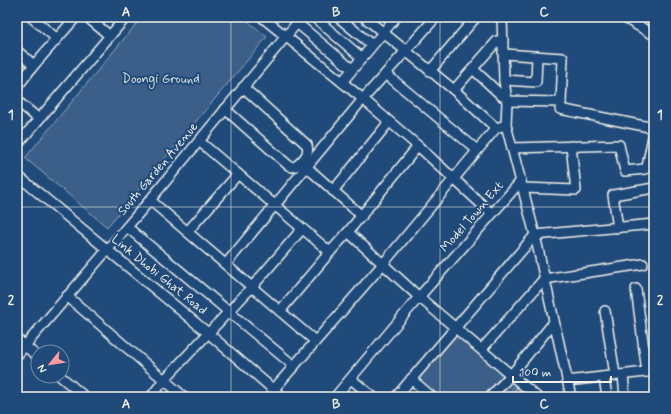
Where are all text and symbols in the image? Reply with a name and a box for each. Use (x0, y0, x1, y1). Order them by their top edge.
text: A (122, 4, 130, 21)
text: B (332, 4, 341, 21)
text: C (539, 4, 549, 21)
park label: Doongi Ground (122, 71, 200, 89)
text: 1 (8, 107, 14, 124)
text: 1 (657, 107, 663, 124)
street label: South Garden Avenue (114, 119, 202, 219)
street label: Model Town Ext (437, 178, 508, 256)
street label: Link Dhobi Ghat Road (108, 231, 210, 319)
text: 2 (8, 292, 15, 309)
text: 2 (657, 292, 664, 309)
north arrow (30, 344, 70, 384)
scale bar (513, 358, 611, 384)
text: N (34, 362, 50, 375)
text: 100 m (519, 365, 551, 381)
text: A (122, 396, 130, 413)
text: B (332, 396, 341, 413)
text: C (539, 396, 549, 413)

